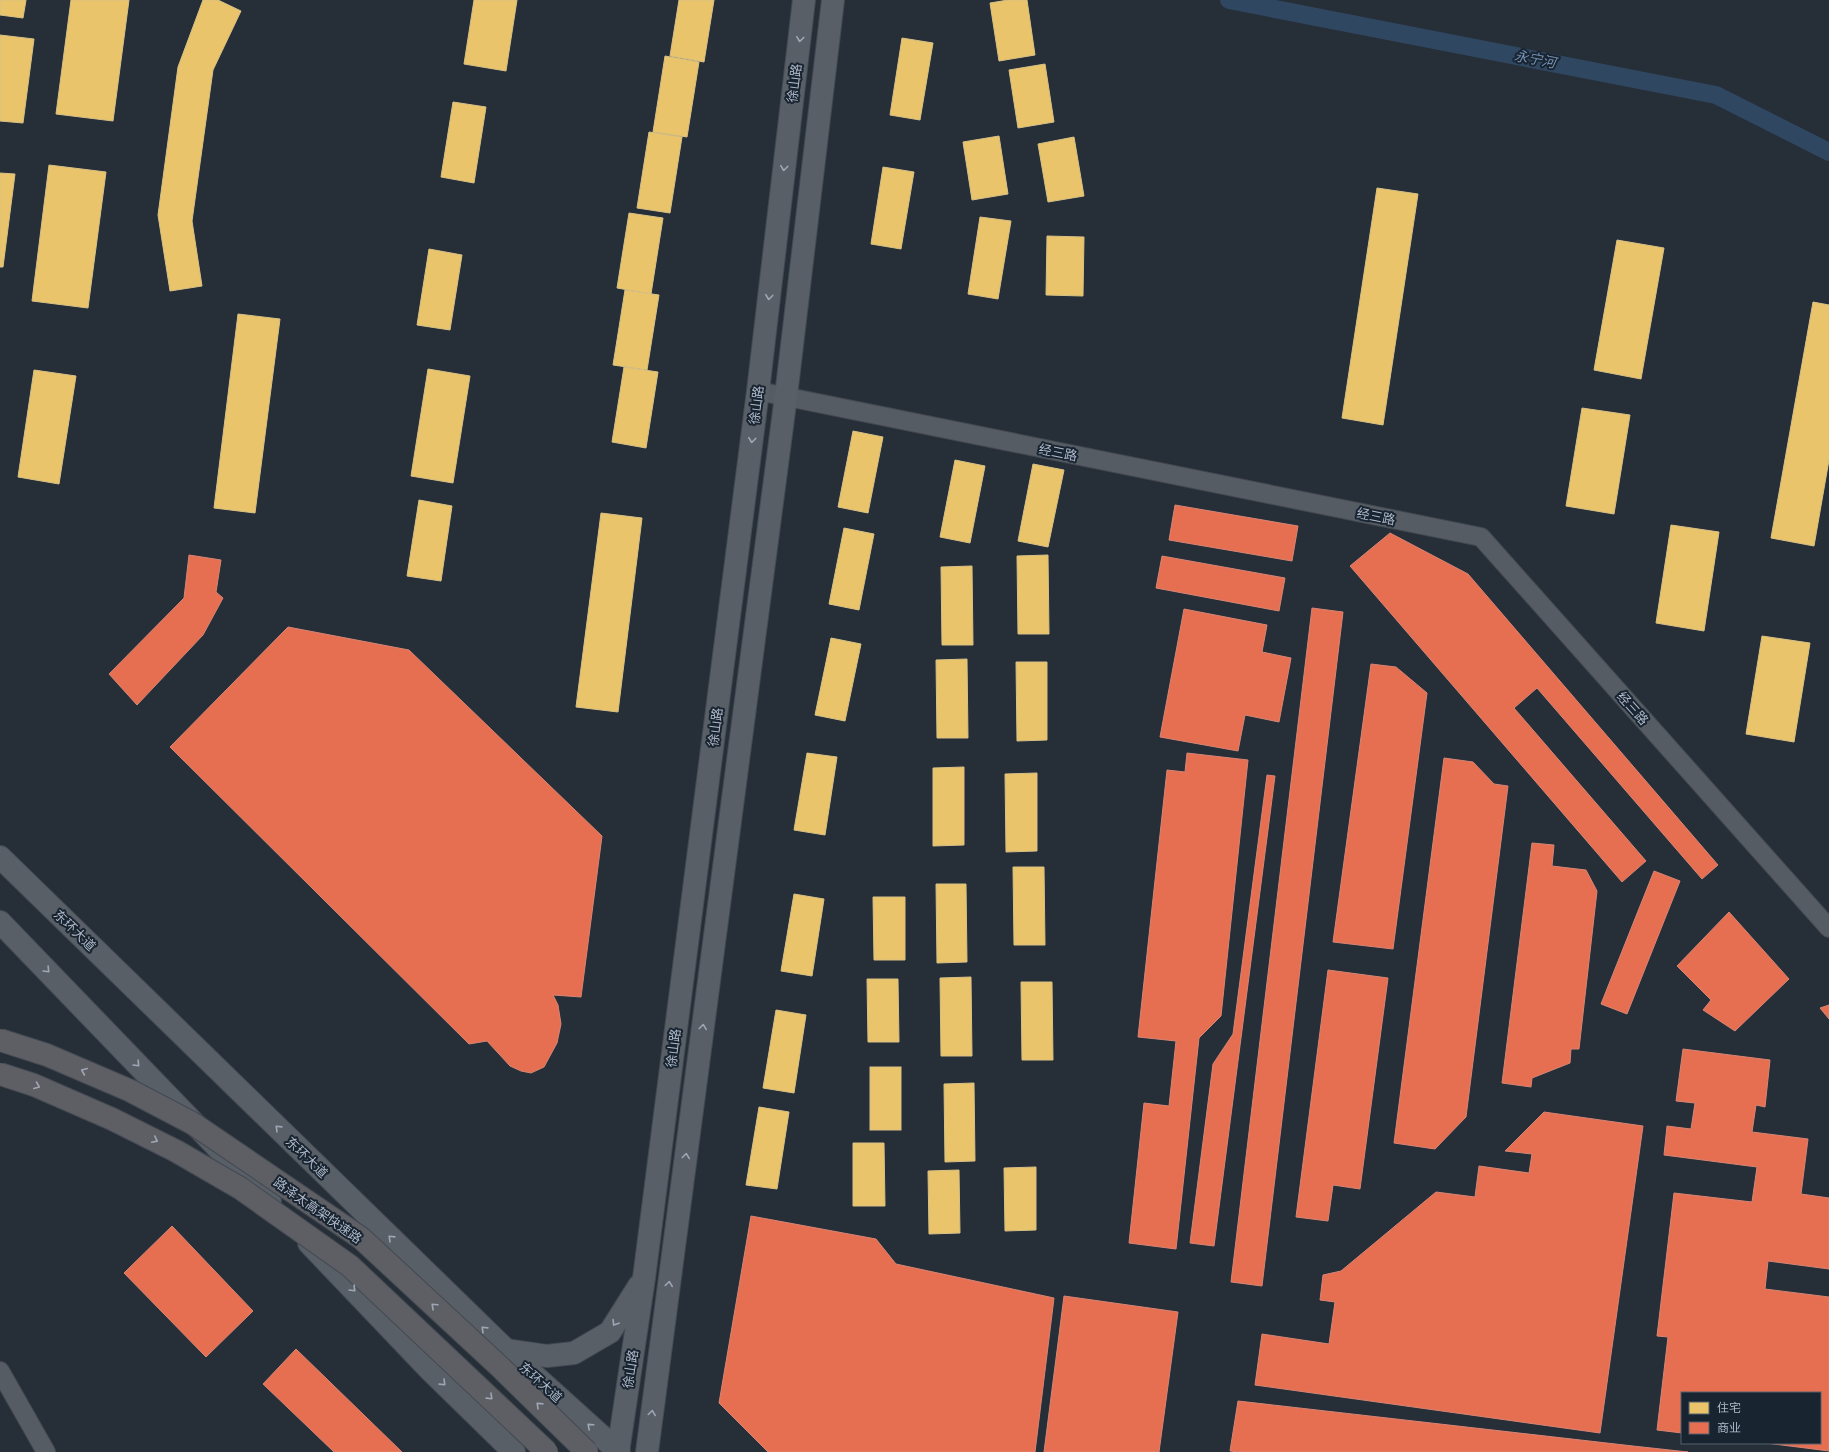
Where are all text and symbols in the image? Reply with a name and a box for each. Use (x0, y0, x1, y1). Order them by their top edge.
one-way arrow (795, 36, 804, 42)
water label: 永宁河 (1513, 46, 1560, 72)
street label: 徐山路 (784, 63, 805, 103)
one-way arrow (780, 165, 789, 171)
one-way arrow (765, 294, 774, 300)
street label: 徐山路 (746, 385, 767, 425)
one-way arrow (748, 437, 757, 443)
street label: 经三路 (1037, 440, 1079, 465)
street label: 经三路 (1355, 504, 1397, 529)
street label: 经三路 (1613, 688, 1652, 729)
street label: 徐山路 (705, 707, 726, 747)
street label: 东环大道 (50, 906, 99, 955)
one-way arrow (42, 965, 50, 973)
one-way arrow (698, 1024, 707, 1030)
street label: 徐山路 (663, 1028, 684, 1068)
one-way arrow (132, 1059, 140, 1067)
one-way arrow (81, 1068, 89, 1076)
one-way arrow (34, 1082, 41, 1090)
one-way arrow (275, 1125, 283, 1133)
street label: 东环大道 (282, 1133, 331, 1182)
one-way arrow (151, 1136, 158, 1143)
one-way arrow (681, 1152, 690, 1159)
street label: 路泽太高架快速路 (270, 1174, 365, 1247)
one-way arrow (388, 1235, 396, 1243)
one-way arrow (664, 1281, 673, 1288)
one-way arrow (348, 1284, 356, 1292)
one-way arrow (431, 1303, 439, 1311)
one-way arrow (613, 1319, 620, 1326)
one-way arrow (481, 1326, 489, 1334)
street label: 徐山路 (619, 1348, 642, 1390)
street label: 东环大道 (516, 1359, 566, 1406)
one-way arrow (438, 1378, 446, 1385)
one-way arrow (485, 1392, 493, 1400)
legend (1681, 1392, 1821, 1444)
text: 住宅 (1717, 1400, 1741, 1416)
one-way arrow (536, 1402, 544, 1410)
one-way arrow (647, 1410, 656, 1416)
text: 商业 (1717, 1420, 1741, 1436)
one-way arrow (587, 1423, 595, 1431)

